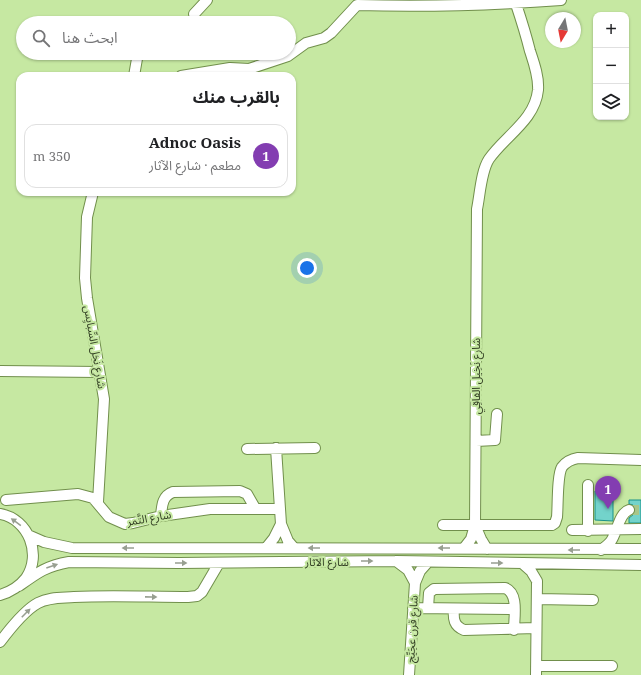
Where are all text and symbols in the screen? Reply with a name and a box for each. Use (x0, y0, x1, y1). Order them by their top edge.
north arrow (545, 12, 581, 48)
map controls (593, 12, 629, 120)
button: + (593, 12, 629, 48)
search box (16, 16, 296, 60)
icon: search (30, 27, 52, 49)
text: ابحث هنا (62, 27, 118, 47)
button: − (593, 48, 629, 84)
button: layers (593, 84, 629, 120)
text: بالقرب منك (193, 85, 280, 108)
text: Adnoc Oasis (149, 132, 241, 152)
text: 350 m (33, 147, 71, 165)
text: 1 (262, 147, 270, 165)
text: مطعم · شارع الآثار (149, 156, 241, 174)
your location (297, 258, 317, 278)
street label: شارع نَخل السِّبايِس (80, 304, 110, 390)
street label: شارع نَخِيل الفاقِي (468, 337, 486, 414)
pin: 1 (595, 476, 621, 509)
street label: شارع التَّمر (125, 506, 173, 530)
one-way arrow (11, 518, 22, 526)
one-way arrow (121, 545, 134, 551)
one-way arrow (307, 545, 320, 551)
one-way arrow (437, 545, 450, 551)
one-way arrow (567, 547, 580, 553)
street label: شارع الآثار (304, 554, 349, 570)
one-way arrow (361, 558, 374, 564)
one-way arrow (175, 560, 188, 566)
one-way arrow (491, 560, 504, 566)
one-way arrow (46, 563, 58, 569)
one-way arrow (145, 594, 158, 600)
street label: شارع قرن عجَيِّج (402, 594, 422, 663)
one-way arrow (21, 608, 31, 618)

